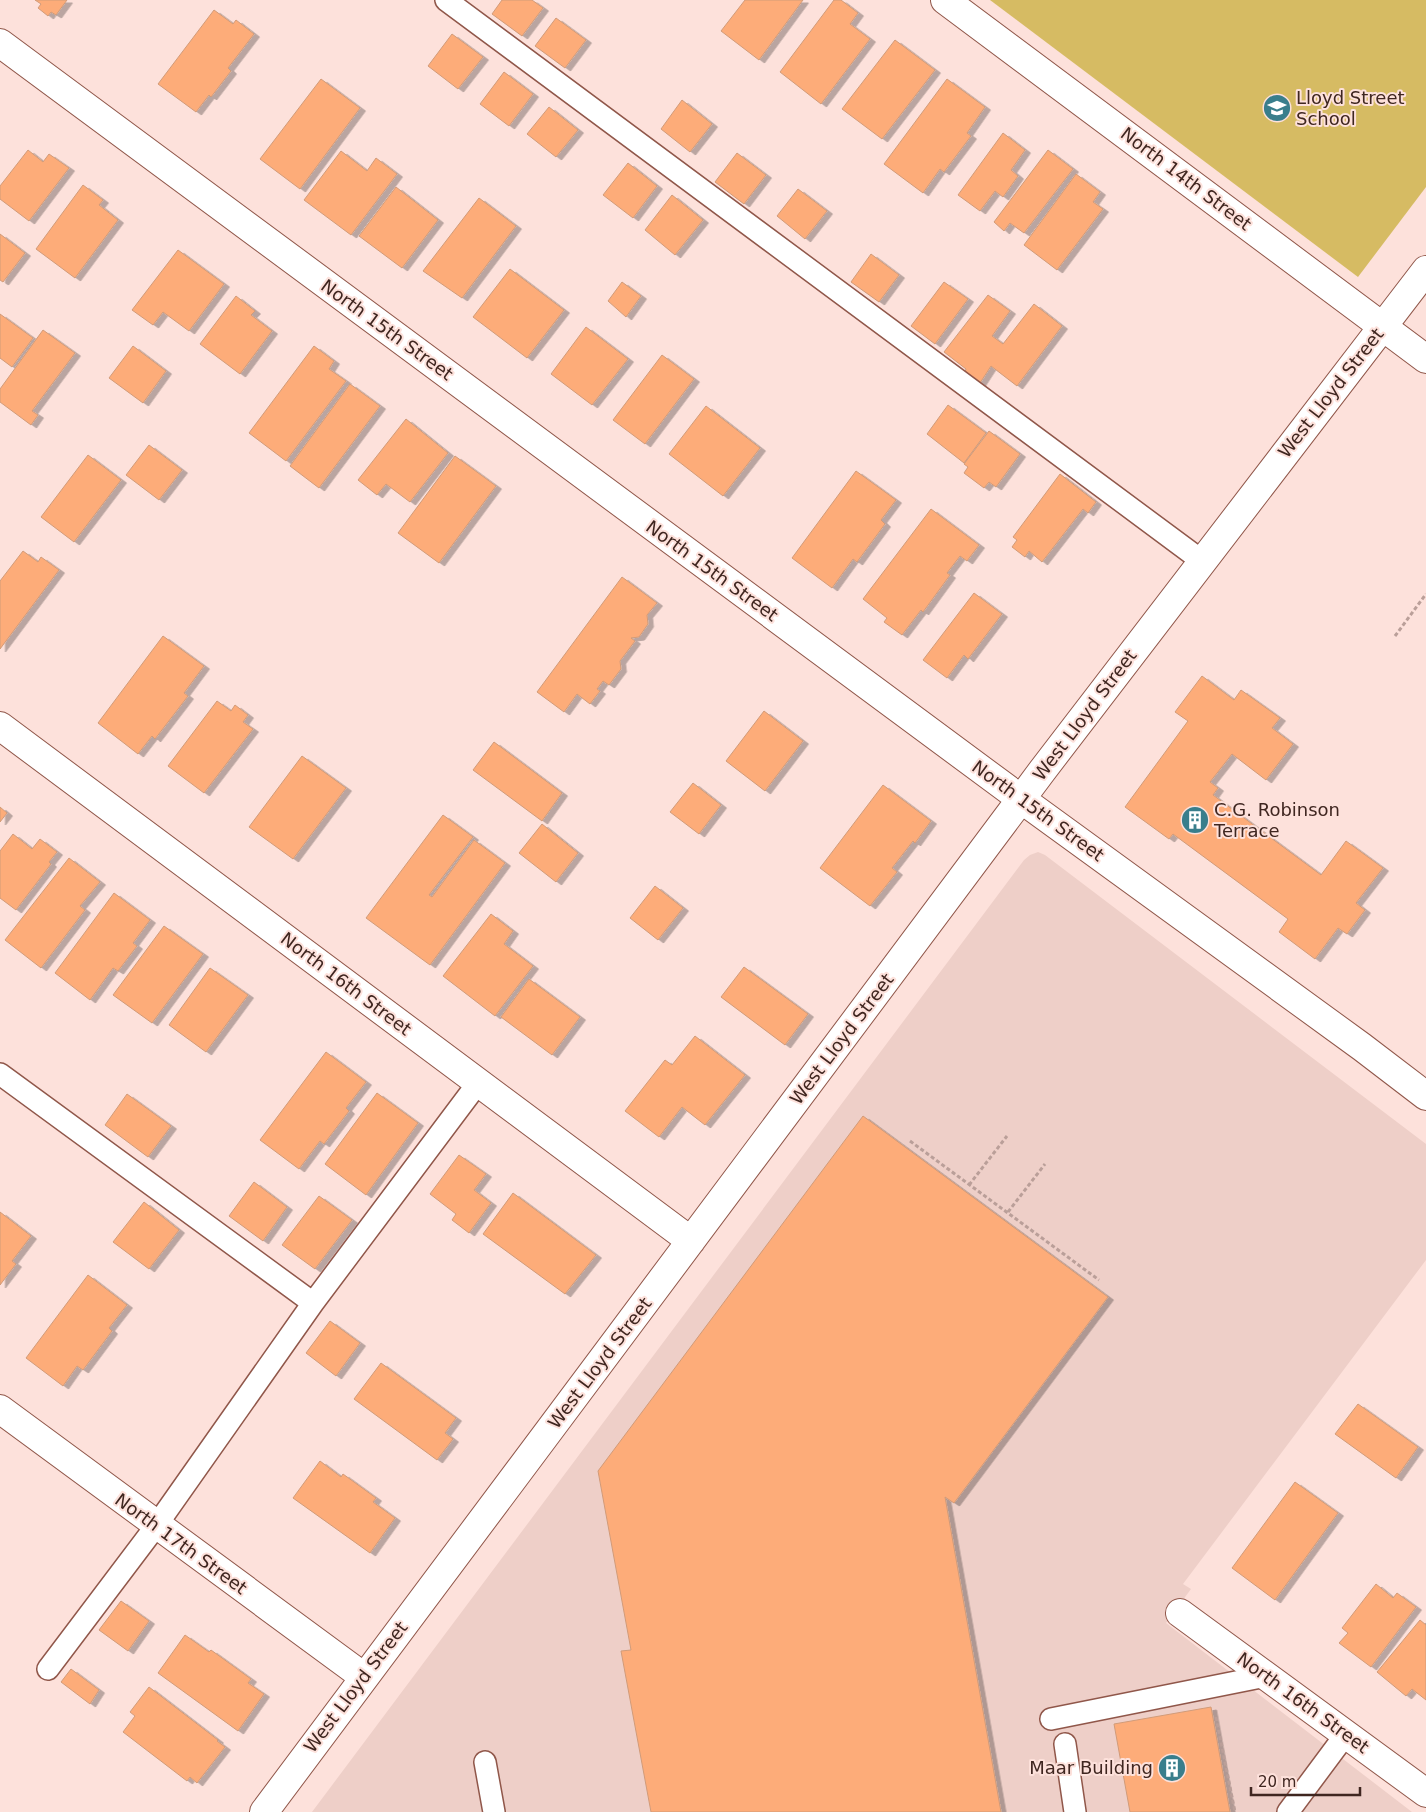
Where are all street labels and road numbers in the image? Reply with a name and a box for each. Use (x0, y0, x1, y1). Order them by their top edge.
street label: North 14th Street (1117, 123, 1256, 234)
street label: North 15th Street (317, 275, 457, 384)
street label: West Lloyd Street (1274, 324, 1388, 462)
street label: North 15th Street (642, 516, 782, 625)
street label: West Lloyd Street (1029, 645, 1141, 784)
street label: North 15th Street (968, 756, 1108, 865)
street label: North 16th Street (277, 928, 416, 1039)
street label: West Lloyd Street (786, 969, 898, 1108)
street label: West Lloyd Street (544, 1293, 656, 1432)
street label: North 17th Street (111, 1489, 251, 1598)
street label: West Lloyd Street (300, 1617, 412, 1756)
street label: North 16th Street (1233, 1648, 1373, 1757)

